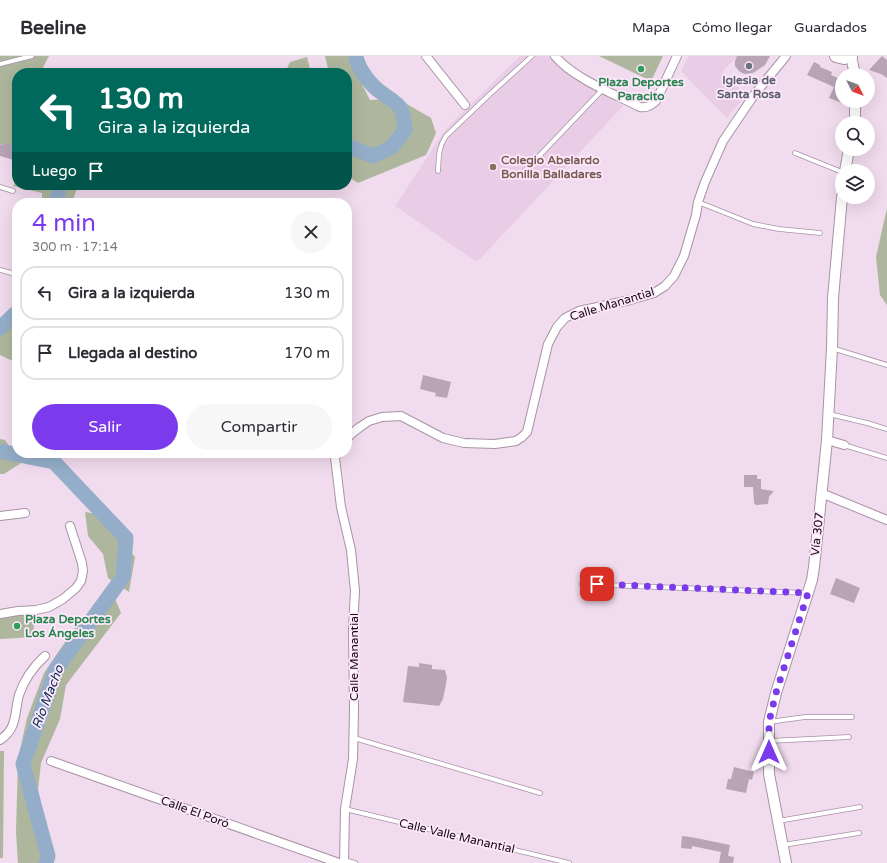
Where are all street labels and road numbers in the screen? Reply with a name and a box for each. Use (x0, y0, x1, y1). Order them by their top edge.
street label: Calle Manantial (568, 284, 656, 324)
street label: Vía 307 (808, 512, 826, 556)
street label: Calle Manantial (347, 613, 361, 701)
street label: Calle El Poró (159, 793, 231, 831)
street label: Calle Valle Manantial (398, 816, 516, 856)

